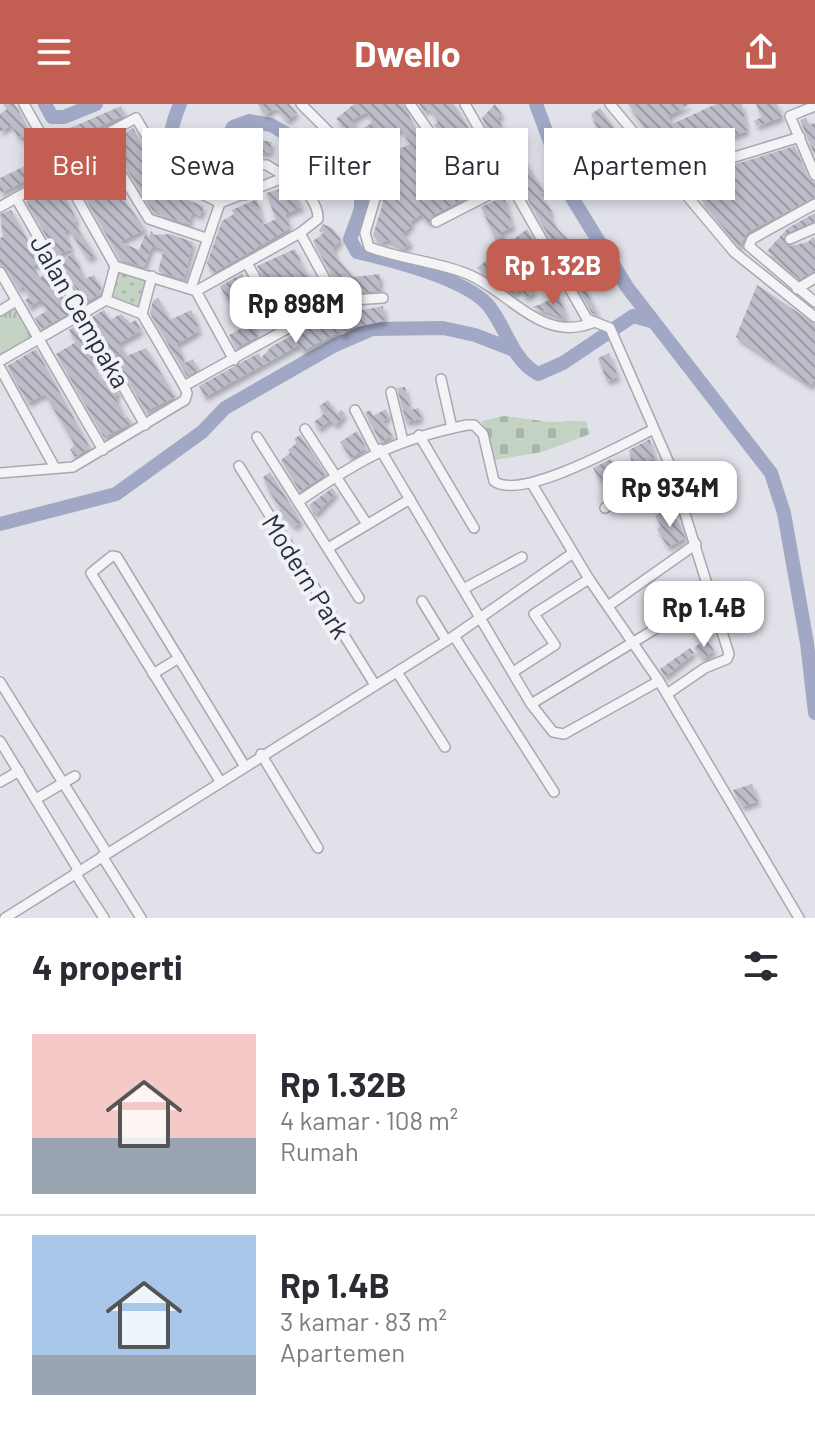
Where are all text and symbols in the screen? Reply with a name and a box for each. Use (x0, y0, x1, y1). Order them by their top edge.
icon: menu (32, 30, 76, 74)
icon: share (739, 30, 783, 74)
text: Dwello (354, 31, 461, 74)
chip: Beli (24, 128, 126, 200)
chip: Sewa (142, 128, 263, 200)
chip: Filter (279, 128, 400, 200)
chip: Baru (416, 128, 528, 200)
chip: Apartemen (544, 128, 735, 200)
street label: Jalan Cempaka (25, 229, 137, 393)
pin: Rp 1.32B (470, 239, 636, 307)
text: Rp 1.32B (505, 249, 601, 280)
pin: Rp 898M (222, 277, 370, 345)
text: Rp 898M (248, 287, 344, 318)
pin: Rp 934M (596, 461, 744, 529)
text: Rp 934M (621, 471, 719, 502)
street label: Modern Park (257, 508, 357, 644)
pin: Rp 1.4B (630, 581, 778, 649)
text: Rp 1.4B (662, 591, 746, 622)
icon: filters (739, 944, 783, 988)
text: 4 properti (32, 946, 183, 987)
text: Rp 1.32B (280, 1063, 407, 1104)
icon: home (96, 1066, 192, 1162)
text: 4 kamar · 108 m² (280, 1104, 458, 1135)
text: Rumah (280, 1135, 359, 1166)
text: Rp 1.4B (280, 1264, 390, 1305)
icon: home (96, 1267, 192, 1363)
text: 3 kamar · 83 m² (280, 1305, 447, 1336)
text: Apartemen (280, 1336, 405, 1367)

